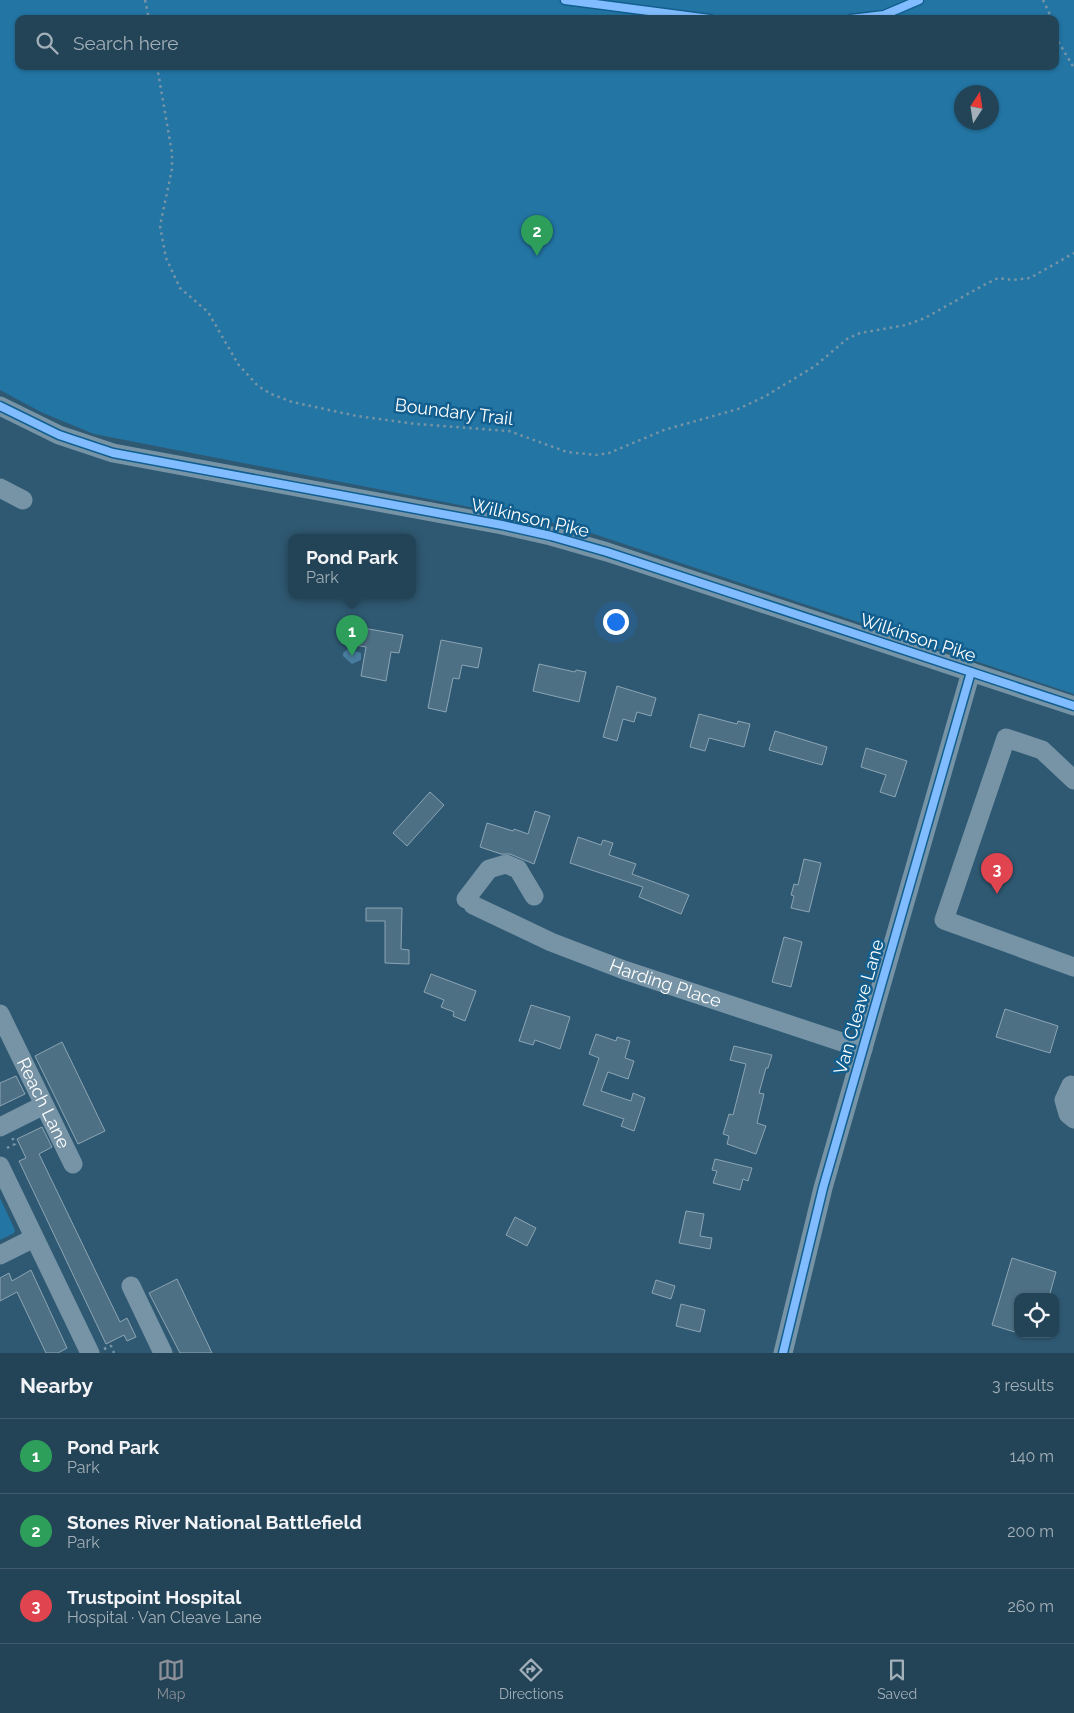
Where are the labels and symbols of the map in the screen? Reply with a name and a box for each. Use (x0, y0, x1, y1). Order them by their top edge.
north arrow (954, 85, 999, 130)
pin: 2 (521, 215, 553, 256)
street label: Boundary Trail (394, 394, 514, 429)
street label: Wilkinson Pike (469, 494, 592, 541)
your location (603, 609, 629, 635)
street label: Wilkinson Pike (857, 609, 979, 666)
pin: 1 (336, 615, 368, 656)
pin: 3 (981, 853, 1013, 894)
street label: Van Cleave Lane (829, 937, 888, 1077)
street label: Harding Place (607, 954, 725, 1012)
street label: Reach Lane (13, 1054, 75, 1152)

